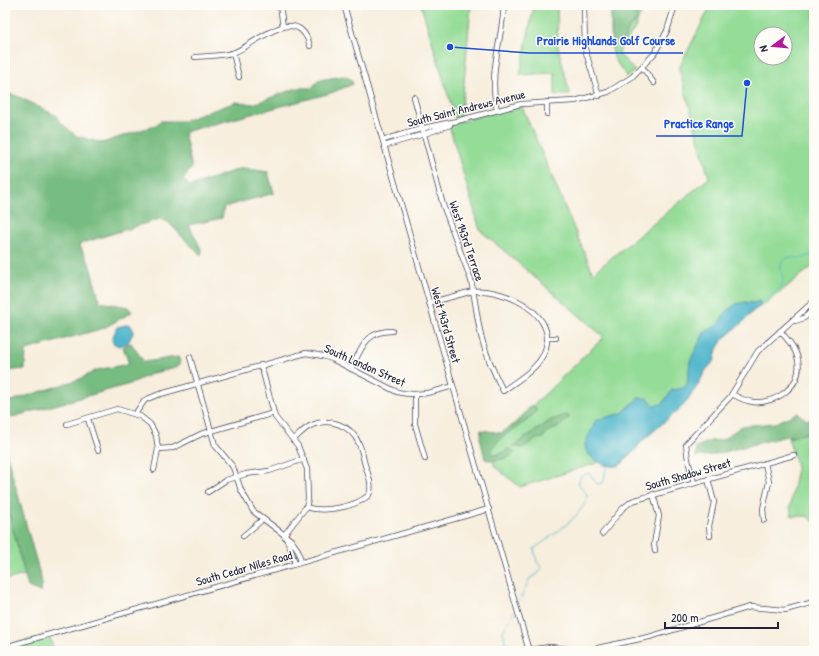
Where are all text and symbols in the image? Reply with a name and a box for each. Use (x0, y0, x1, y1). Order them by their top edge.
north arrow (753, 26, 793, 66)
callout: Prairie Highlands Golf Course (529, 28, 683, 53)
text: Prairie Highlands Golf Course (537, 31, 676, 50)
text: N (756, 44, 771, 54)
street label: South Saint Andrews Avenue (405, 85, 527, 131)
callout: Practice Range (656, 111, 742, 136)
text: Practice Range (664, 114, 735, 133)
street label: West 143rd Terrace (445, 199, 489, 284)
street label: West 143rd Street (427, 285, 465, 366)
street label: South Landon Street (322, 339, 409, 391)
street label: South Shadow Street (643, 453, 734, 494)
street label: South Cedar Niles Road (194, 546, 294, 590)
scale bar (665, 604, 778, 630)
text: 200 m (671, 609, 698, 626)

